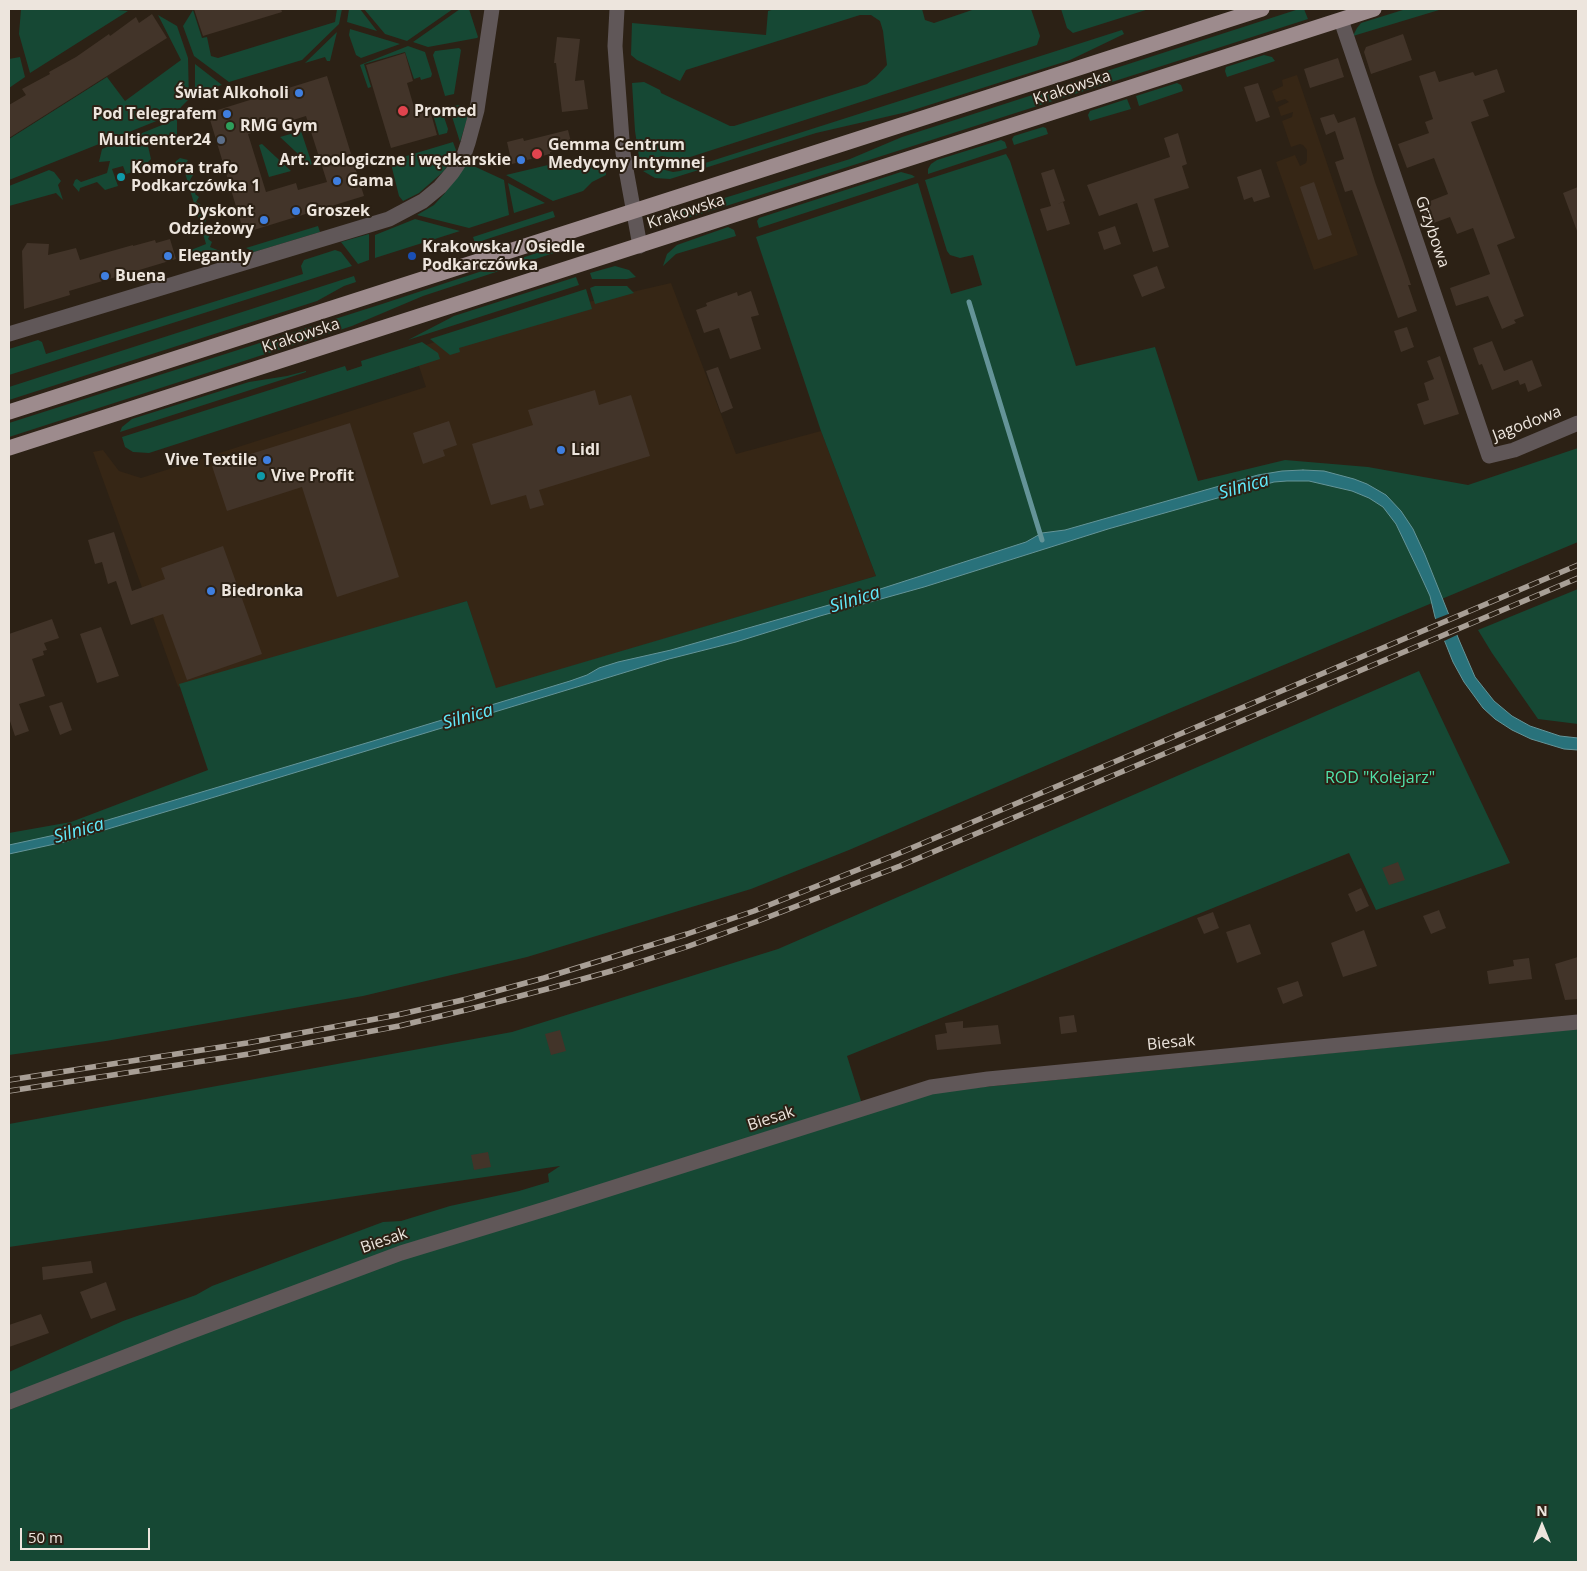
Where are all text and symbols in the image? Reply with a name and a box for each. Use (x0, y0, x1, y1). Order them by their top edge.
street label: Krakowska (1031, 66, 1113, 110)
place label: Świat Alkoholi (175, 83, 289, 103)
marker: Świat Alkoholi (293, 87, 305, 99)
place label: Promed (414, 101, 477, 121)
place label: Pod Telegrafem (92, 104, 217, 124)
marker: Promed (396, 104, 410, 118)
marker: Pod Telegrafem (221, 108, 233, 120)
place label: RMG Gym (240, 116, 318, 136)
marker: RMG Gym (224, 120, 236, 132)
place label: Multicenter24 (99, 130, 211, 150)
marker: Multicenter24 (215, 134, 227, 146)
place label: Gemma Centrum Medycyny Intymnej (548, 135, 705, 173)
marker: Gemma Centrum Medycyny Intymnej (530, 147, 544, 161)
place label: Art. zoologiczne i wędkarskie (279, 150, 511, 170)
marker: Art. zoologiczne i wędkarskie (515, 154, 527, 166)
place label: Komora trafo Podkarczówka 1 (131, 158, 260, 196)
marker: Komora trafo Podkarczówka 1 (115, 171, 127, 183)
place label: Gama (347, 171, 394, 191)
marker: Gama (331, 175, 343, 187)
street label: Krakowska (645, 190, 727, 234)
street label: Grzybowa (1411, 194, 1453, 270)
place label: Dyskont Odzieżowy (168, 201, 254, 239)
place label: Groszek (306, 201, 370, 221)
marker: Groszek (290, 205, 302, 217)
marker: Dyskont Odzieżowy (258, 214, 270, 226)
place label: Krakowska / Osiedle Podkarczówka (422, 237, 585, 275)
place label: Elegantly (178, 246, 251, 266)
marker: Elegantly (162, 250, 174, 262)
marker: Krakowska / Osiedle Podkarczówka (406, 250, 418, 262)
place label: Buena (115, 266, 166, 286)
marker: Buena (99, 270, 111, 282)
street label: Krakowska (260, 314, 342, 358)
street label: Jagodowa (1490, 402, 1564, 446)
place label: Lidl (571, 440, 600, 460)
marker: Lidl (555, 444, 567, 456)
place label: Vive Textile (165, 450, 257, 470)
marker: Vive Textile (261, 454, 273, 466)
place label: Vive Profit (271, 466, 354, 486)
marker: Vive Profit (255, 470, 267, 482)
water label: Silnica (1216, 470, 1272, 504)
place label: Biedronka (221, 581, 303, 601)
water label: Silnica (827, 582, 883, 618)
marker: Biedronka (205, 585, 217, 597)
water label: Silnica (440, 700, 496, 734)
park label: ROD "Kolejarz" (1325, 768, 1435, 788)
water label: Silnica (51, 814, 107, 848)
street label: Biesak (1146, 1031, 1196, 1055)
street label: Biesak (745, 1102, 797, 1136)
street label: Biesak (358, 1224, 410, 1258)
north arrow (1517, 1501, 1567, 1551)
text: N (1536, 1501, 1548, 1520)
scale bar (22, 1518, 152, 1550)
text: 50 m (28, 1527, 63, 1547)

